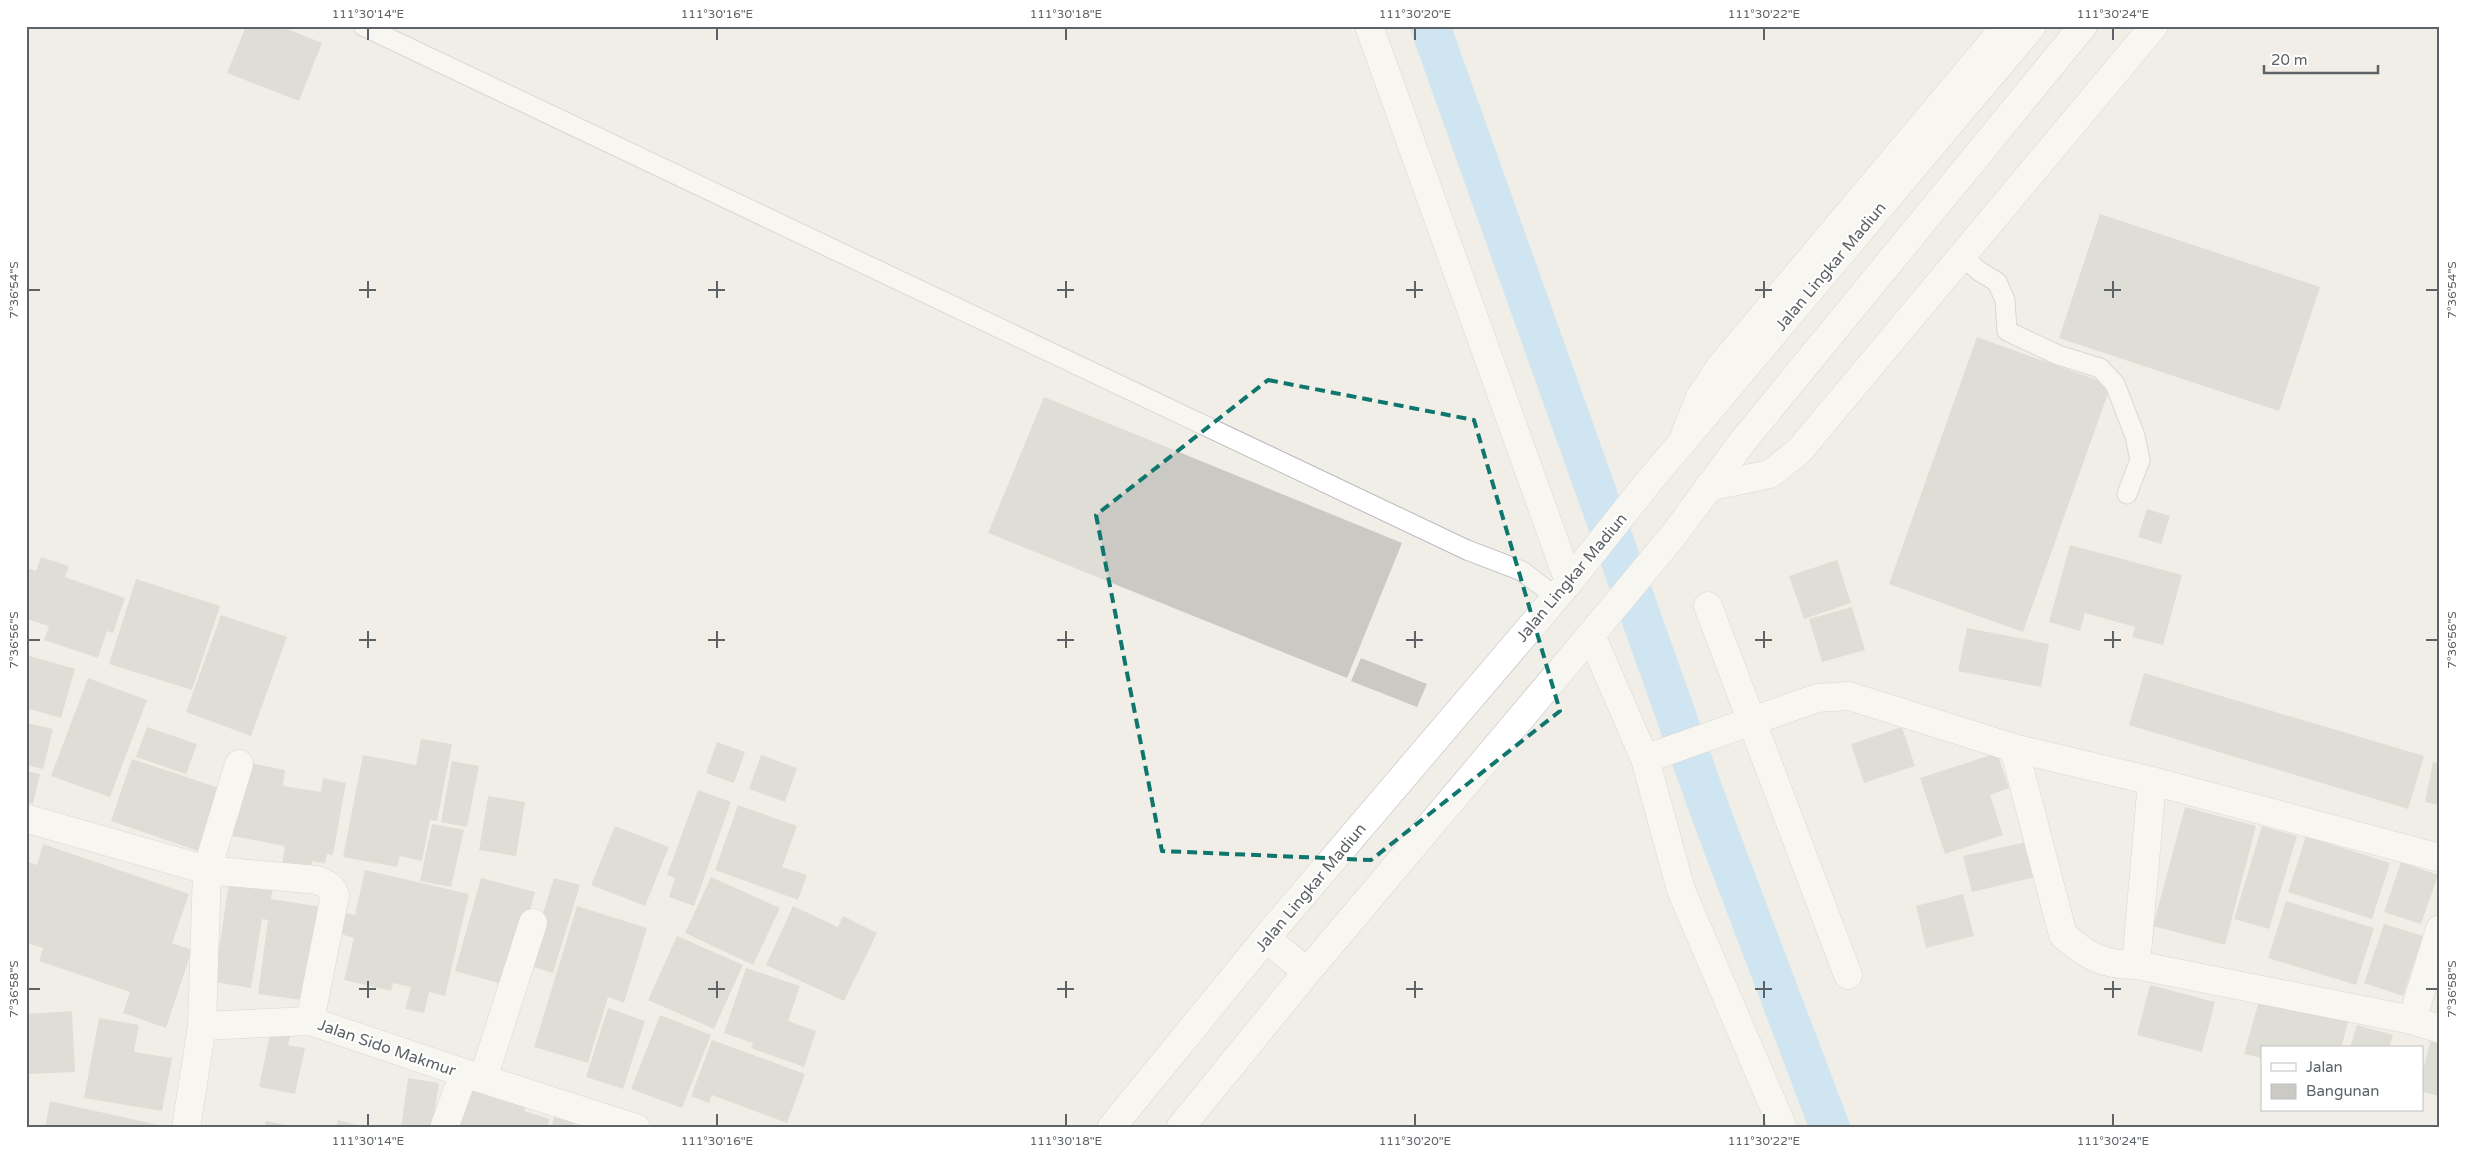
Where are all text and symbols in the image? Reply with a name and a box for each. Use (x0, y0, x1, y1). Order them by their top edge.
text: 111°30'14"E (332, 7, 405, 21)
text: 111°30'16"E (681, 7, 754, 21)
text: 111°30'18"E (1030, 7, 1103, 21)
text: 111°30'20"E (1379, 7, 1452, 21)
text: 111°30'22"E (1728, 7, 1801, 21)
text: 111°30'24"E (2077, 7, 2150, 21)
scale bar (2264, 42, 2377, 74)
text: 20 m (2271, 51, 2308, 69)
street label: Jalan Lingkar Madiun (1771, 198, 1891, 335)
text: 7°36'54"S (7, 261, 21, 319)
text: 7°36'54"S (2445, 261, 2459, 319)
street label: Jalan Lingkar Madiun (1512, 509, 1632, 646)
text: 7°36'56"S (7, 611, 21, 669)
text: 7°36'56"S (2445, 611, 2459, 669)
street label: Jalan Lingkar Madiun (1251, 819, 1371, 956)
text: 7°36'58"S (7, 960, 21, 1018)
text: 7°36'58"S (2445, 960, 2459, 1018)
street label: Jalan Sido Makmur (315, 1015, 459, 1081)
legend (2261, 1046, 2424, 1112)
text: Jalan (2306, 1058, 2343, 1076)
text: Bangunan (2306, 1082, 2379, 1100)
text: 111°30'14"E (332, 1134, 405, 1148)
text: 111°30'16"E (681, 1134, 754, 1148)
text: 111°30'18"E (1030, 1134, 1103, 1148)
text: 111°30'20"E (1379, 1134, 1452, 1148)
text: 111°30'22"E (1728, 1134, 1801, 1148)
text: 111°30'24"E (2077, 1134, 2150, 1148)

